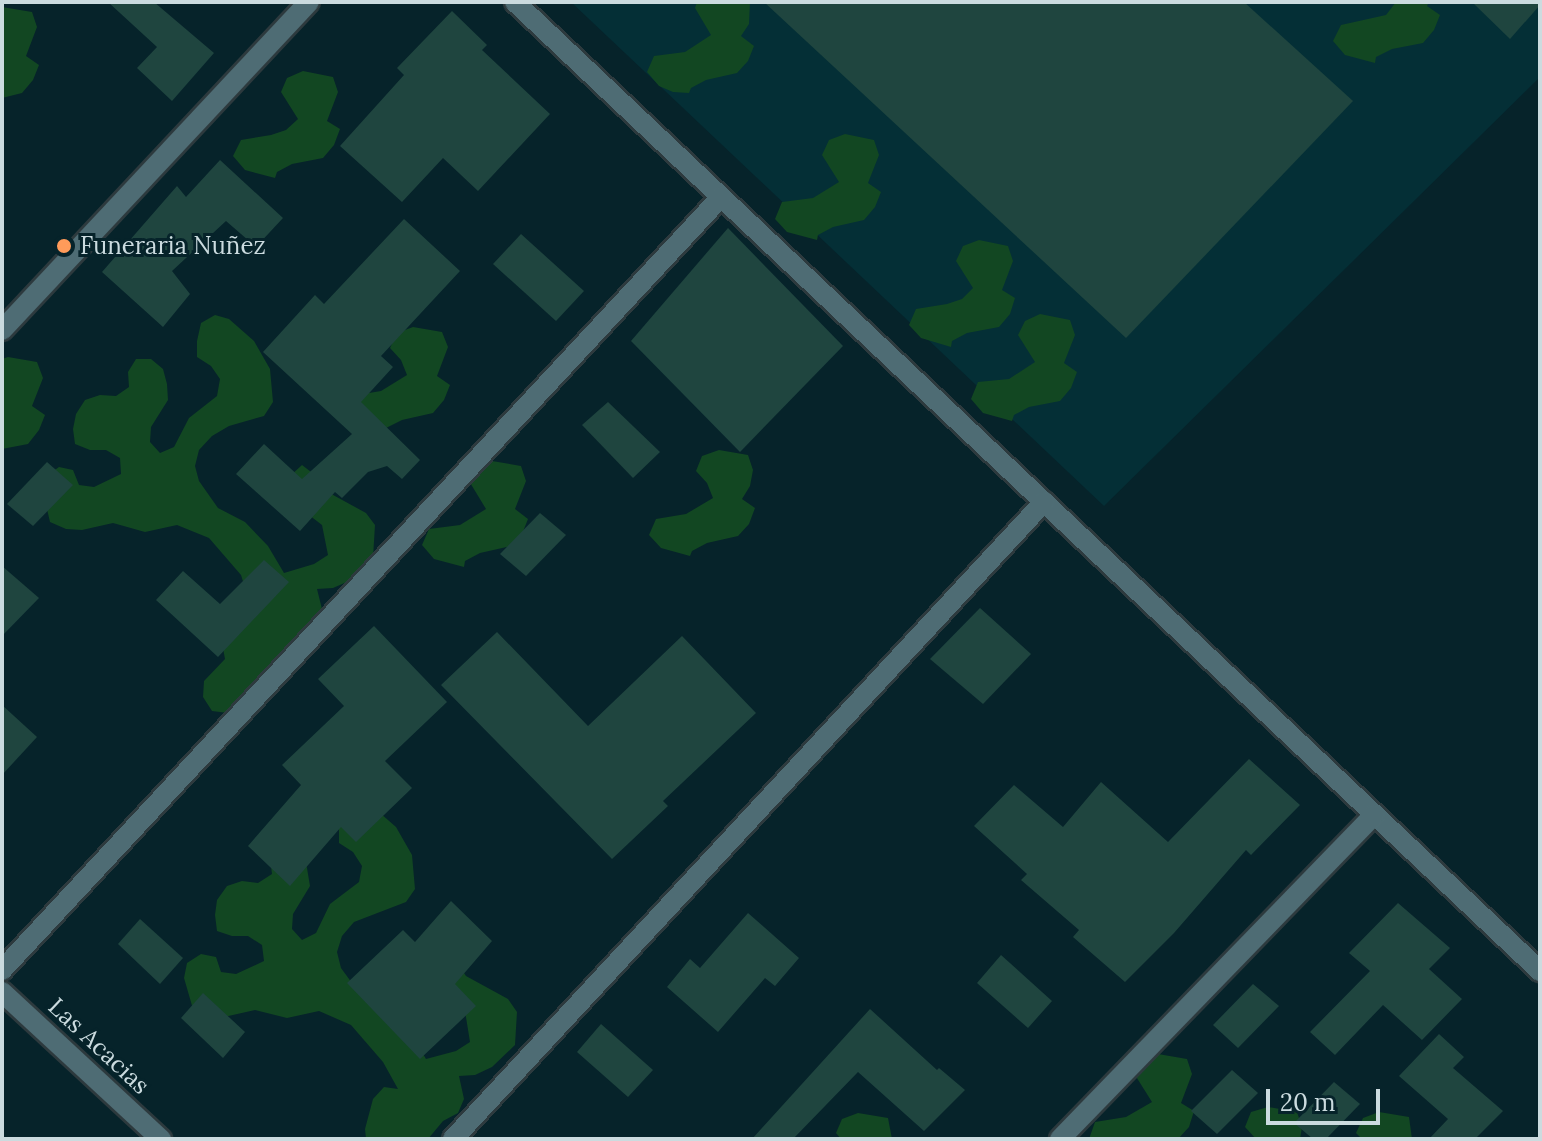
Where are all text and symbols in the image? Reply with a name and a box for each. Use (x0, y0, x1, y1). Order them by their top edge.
place label: Funeraria Nuñez (80, 232, 266, 260)
marker: Funeraria Nuñez (55, 237, 73, 255)
street label: Las Acacias (43, 992, 155, 1100)
scale bar (1270, 1073, 1384, 1123)
text: 20 m (1280, 1087, 1336, 1118)

